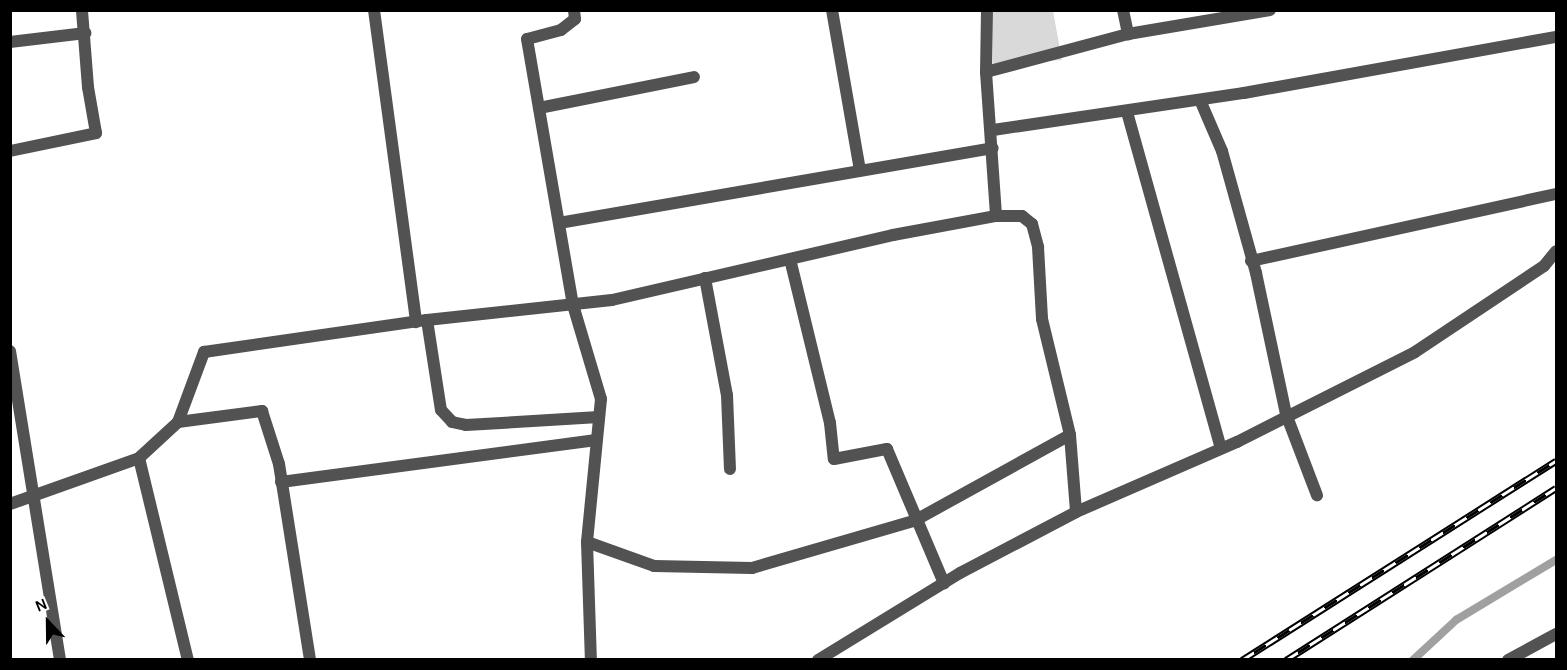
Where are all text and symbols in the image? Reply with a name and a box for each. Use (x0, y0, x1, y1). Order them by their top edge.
north arrow (18, 592, 78, 652)
text: N (32, 594, 50, 616)

